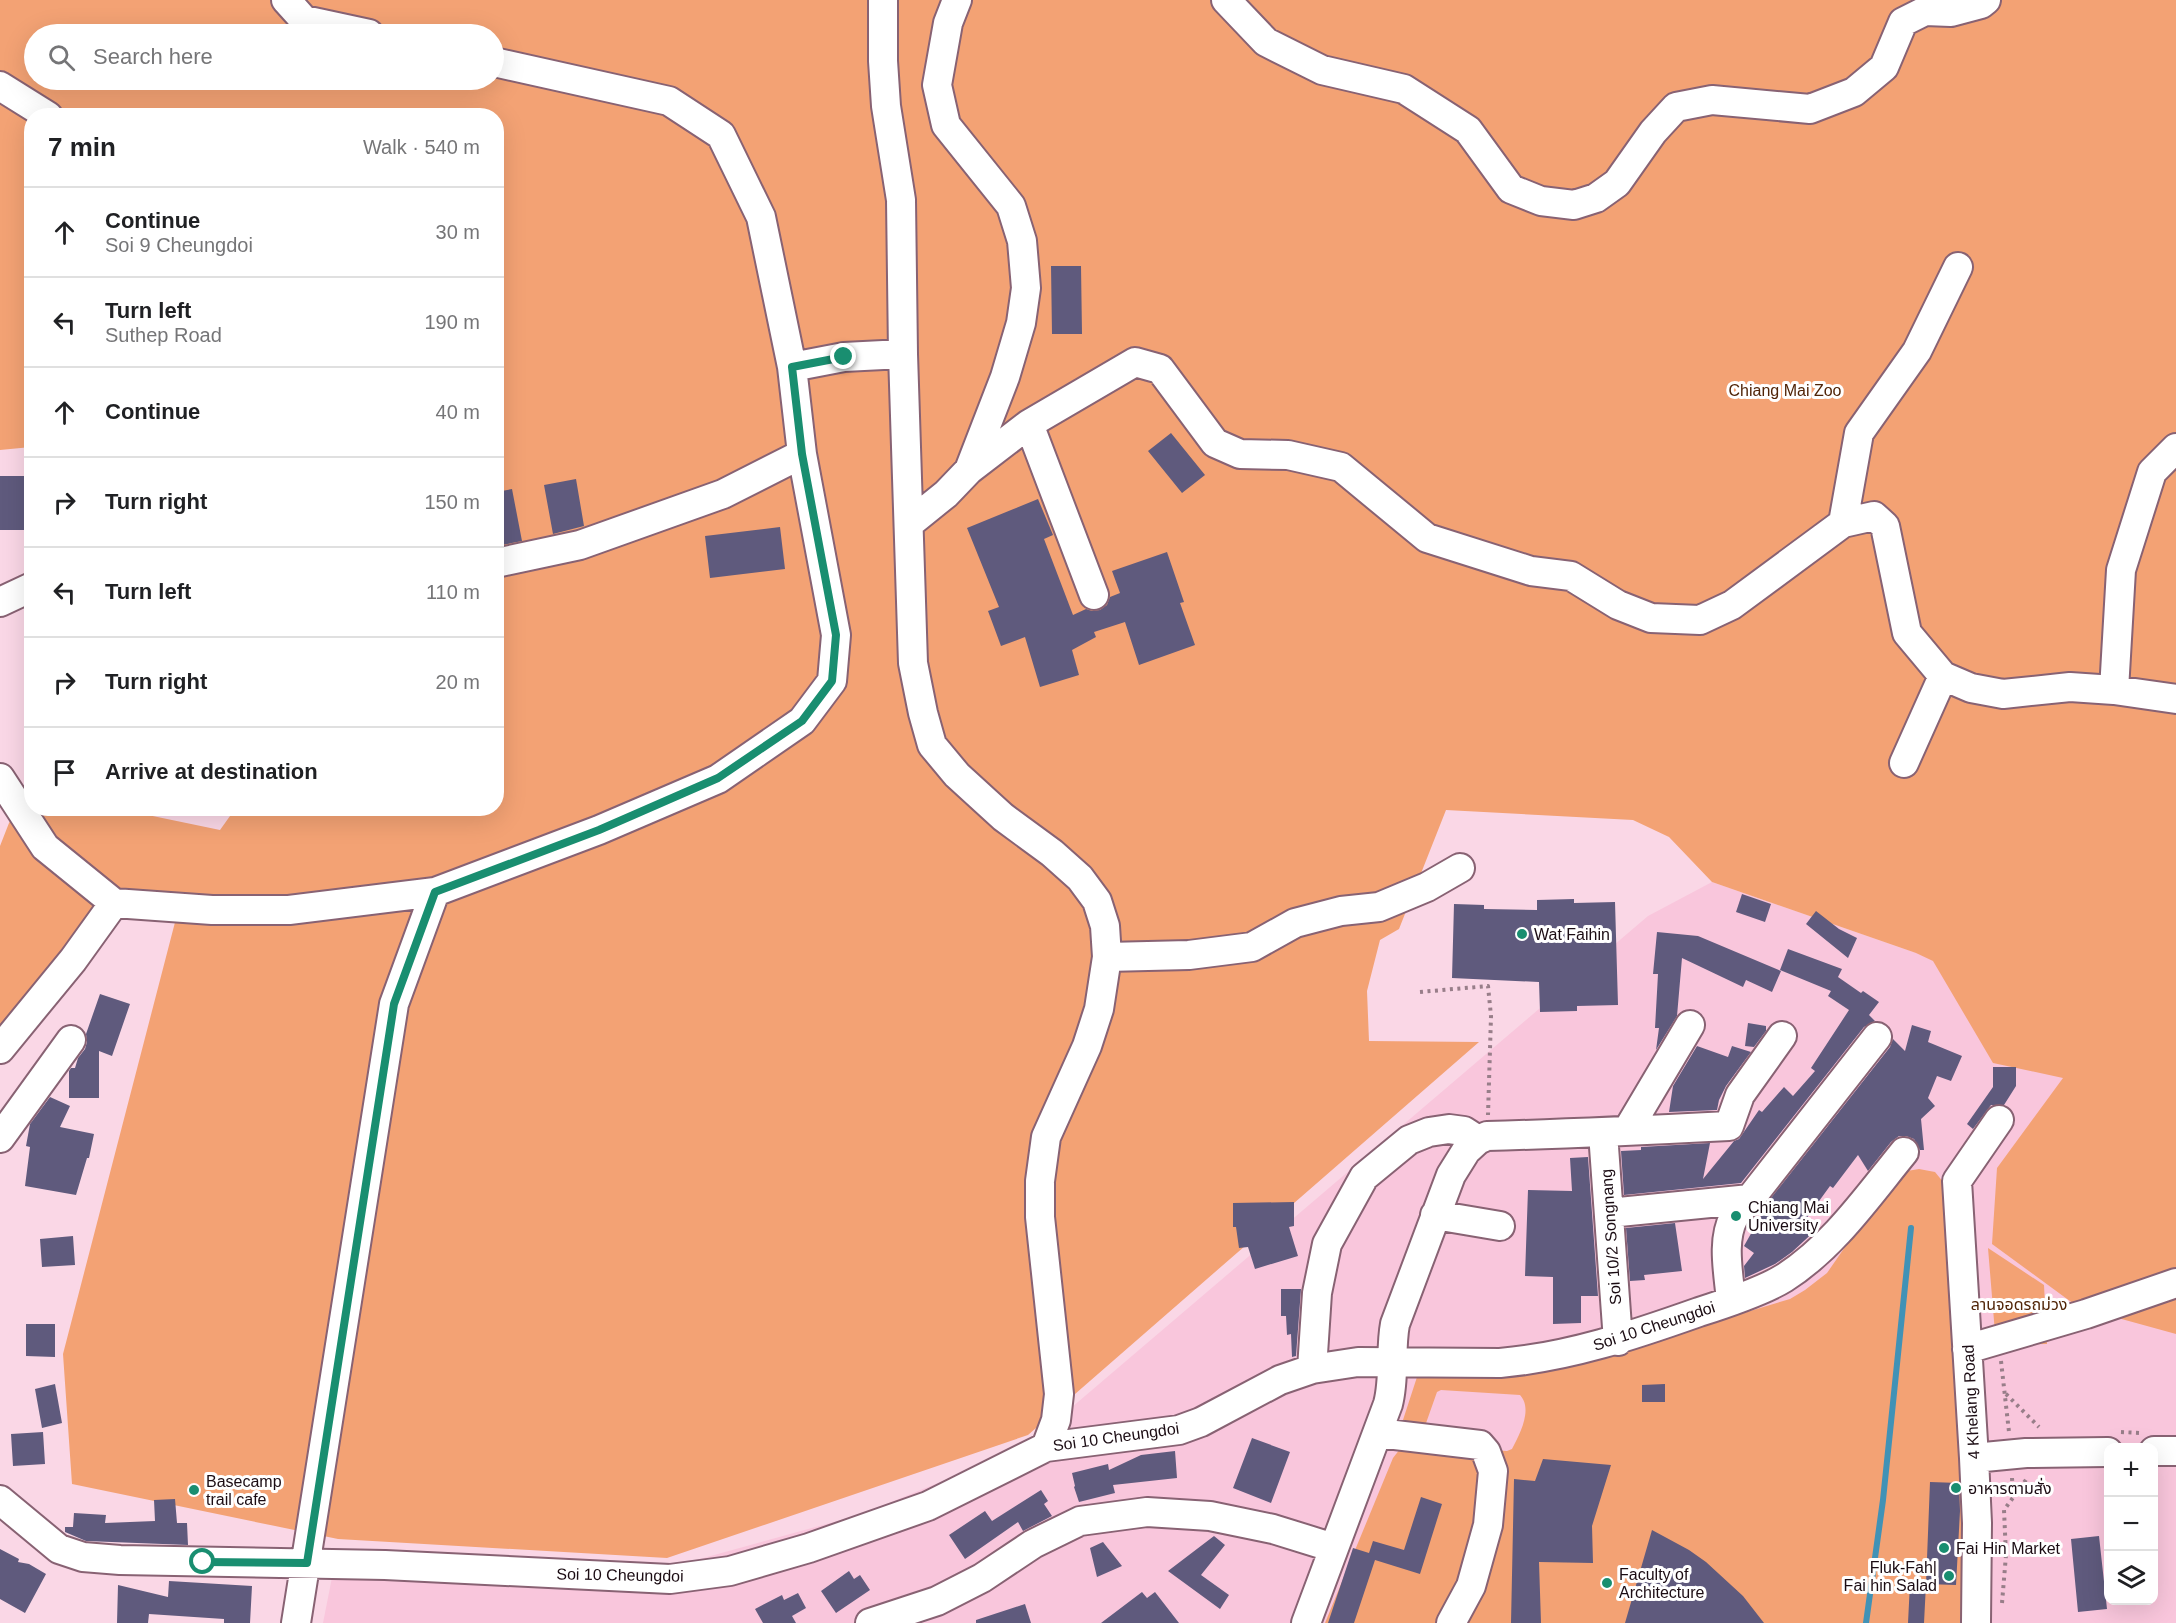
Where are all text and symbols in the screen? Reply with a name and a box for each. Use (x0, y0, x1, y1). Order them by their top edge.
search box (24, 24, 504, 90)
icon: search (45, 41, 78, 74)
text: Search here (93, 44, 213, 69)
text: 7 min (48, 132, 116, 162)
text: Walk · 540 m (363, 136, 480, 158)
text: Continue (105, 208, 200, 233)
icon: ahead (48, 216, 81, 249)
text: 30 m (436, 221, 480, 243)
text: Soi 9 Cheungdoi (105, 234, 253, 256)
text: Turn left (105, 298, 191, 323)
icon: left (48, 306, 81, 339)
text: 190 m (424, 311, 480, 333)
text: Suthep Road (105, 324, 222, 346)
route end (830, 343, 856, 369)
park label: Chiang Mai Zoo (1729, 382, 1842, 399)
icon: ahead (48, 396, 81, 429)
text: Continue (105, 399, 200, 424)
text: 40 m (436, 401, 480, 423)
icon: right (48, 486, 81, 519)
text: Turn right (105, 489, 207, 514)
text: 150 m (424, 491, 480, 513)
icon: left (48, 576, 81, 609)
text: Turn left (105, 579, 191, 604)
text: 110 m (426, 581, 480, 603)
icon: right (48, 666, 81, 699)
text: Turn right (105, 669, 207, 694)
text: 20 m (436, 671, 480, 693)
icon: arrive (48, 756, 81, 789)
text: Arrive at destination (105, 759, 318, 784)
place label: Wat Faihin (1534, 926, 1610, 943)
marker: Wat Faihin (1515, 927, 1529, 941)
street label: Soi 10/2 Songnang (1598, 1169, 1624, 1305)
place label: Chiang Mai University (1748, 1199, 1829, 1234)
marker: Chiang Mai University (1729, 1209, 1743, 1223)
park label: ลานจอดรถม่วง (1971, 1296, 2067, 1313)
street label: Soi 10 Cheungdoi (1591, 1298, 1717, 1354)
street label: 4 Khelang Road (1960, 1344, 1982, 1460)
street label: Soi 10 Cheungdoi (1052, 1420, 1180, 1454)
map controls (2104, 1443, 2158, 1605)
button: + (2104, 1443, 2158, 1497)
place label: Basecamp trail cafe (206, 1473, 282, 1508)
place label: อาหารตามสั่ง (1968, 1477, 2052, 1497)
marker: อาหารตามสั่ง (1949, 1481, 1963, 1495)
marker: Basecamp trail cafe (187, 1483, 201, 1497)
button: − (2104, 1497, 2158, 1551)
place label: Fai Hin Market (1956, 1540, 2061, 1557)
marker: Fai Hin Market (1937, 1541, 1951, 1555)
route start (189, 1548, 215, 1574)
button: layers (2104, 1551, 2158, 1605)
place label: Fluk-Fah| Fai hin Salad (1844, 1559, 1937, 1594)
street label: Soi 10 Cheungdoi (556, 1565, 684, 1585)
place label: Faculty of Architecture (1619, 1566, 1704, 1601)
marker: Fluk-Fah| Fai hin Salad (1942, 1569, 1956, 1583)
marker: Faculty of Architecture (1600, 1576, 1614, 1590)

